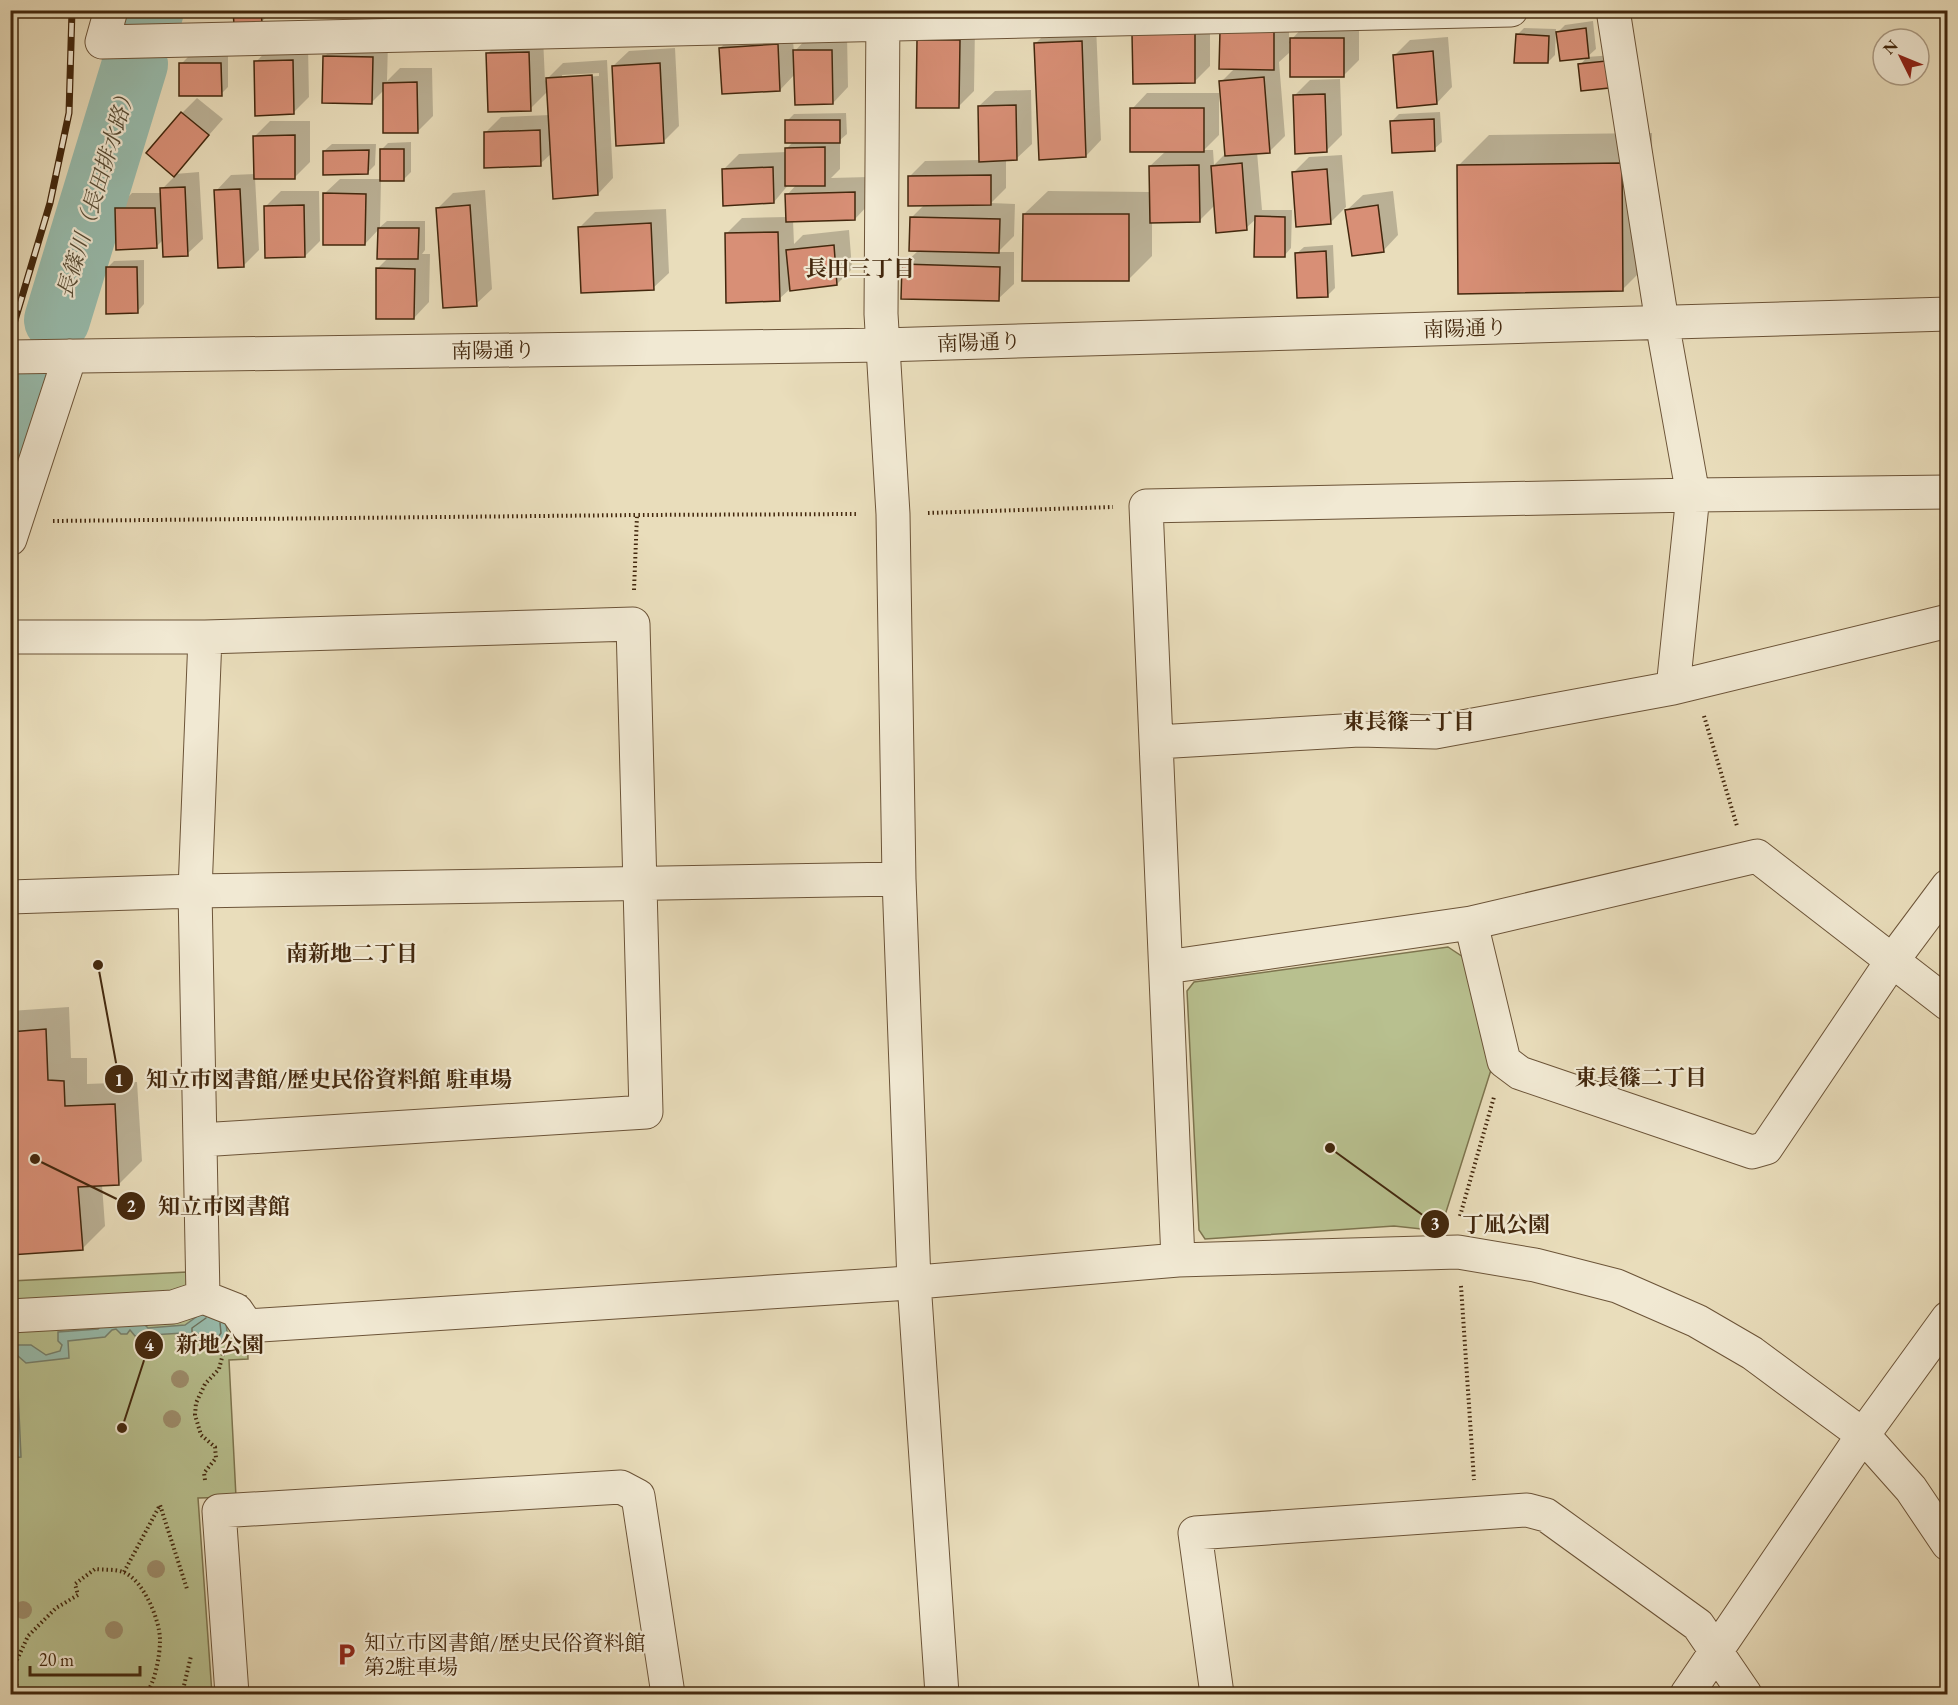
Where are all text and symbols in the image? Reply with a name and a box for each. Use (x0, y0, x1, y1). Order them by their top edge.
north arrow (1871, 27, 1931, 87)
text: N (1878, 35, 1903, 59)
water label: 長篠川（長田排水路） (50, 83, 142, 301)
district label: 長田三丁目 (805, 254, 915, 283)
street label: 南陽通り (1423, 313, 1507, 343)
street label: 南陽通り (937, 327, 1021, 357)
street label: 南陽通り (451, 336, 535, 364)
district label: 東長篠一丁目 (1343, 707, 1475, 736)
district label: 南新地二丁目 (286, 939, 418, 968)
callout: 知立市図書館/歴史民俗資料館 駐車場 (104, 1059, 525, 1099)
district label: 東長篠二丁目 (1575, 1063, 1707, 1092)
text: 知立市図書館/歴史民俗資料館 駐車場 (146, 1065, 512, 1094)
text: 1 (114, 1068, 124, 1091)
callout: 知立市図書館 (116, 1186, 302, 1226)
text: 知立市図書館 (158, 1192, 290, 1221)
text: 2 (126, 1194, 136, 1217)
callout: 丁凪公園 (1420, 1204, 1562, 1244)
text: 丁凪公園 (1462, 1210, 1550, 1239)
text: 3 (1430, 1212, 1440, 1235)
callout: 新地公園 (134, 1325, 276, 1365)
text: 新地公園 (176, 1330, 264, 1359)
text: 4 (144, 1333, 154, 1356)
place label: 知立市図書館/歴史民俗資料館 第2駐車場 (364, 1629, 645, 1680)
scale bar (30, 1639, 140, 1677)
parking icon: 知立市図書館/歴史民俗資料館 第2駐車場 (333, 1641, 359, 1667)
text: 20 m (39, 1648, 74, 1671)

